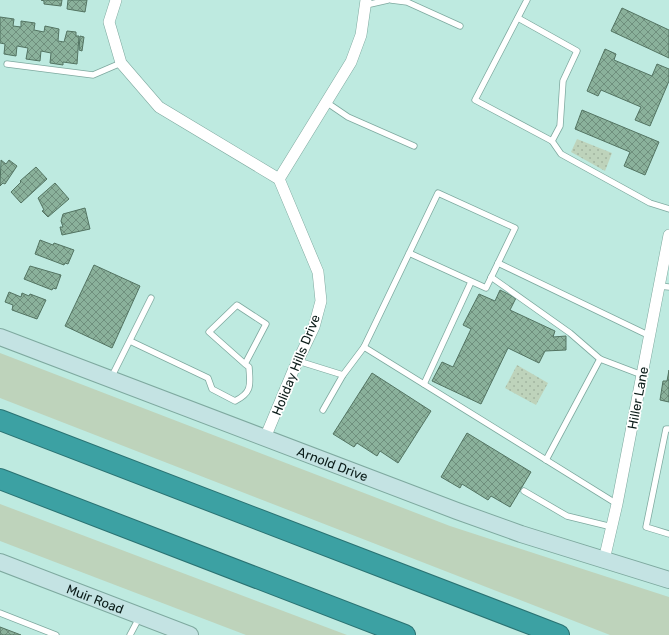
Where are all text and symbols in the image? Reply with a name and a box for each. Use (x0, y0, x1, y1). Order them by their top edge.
street label: Holiday Hills Drive (269, 312, 323, 418)
street label: Hiller Lane (625, 365, 651, 431)
street label: Arnold Drive (295, 443, 370, 484)
street label: Muir Road (65, 581, 126, 616)

